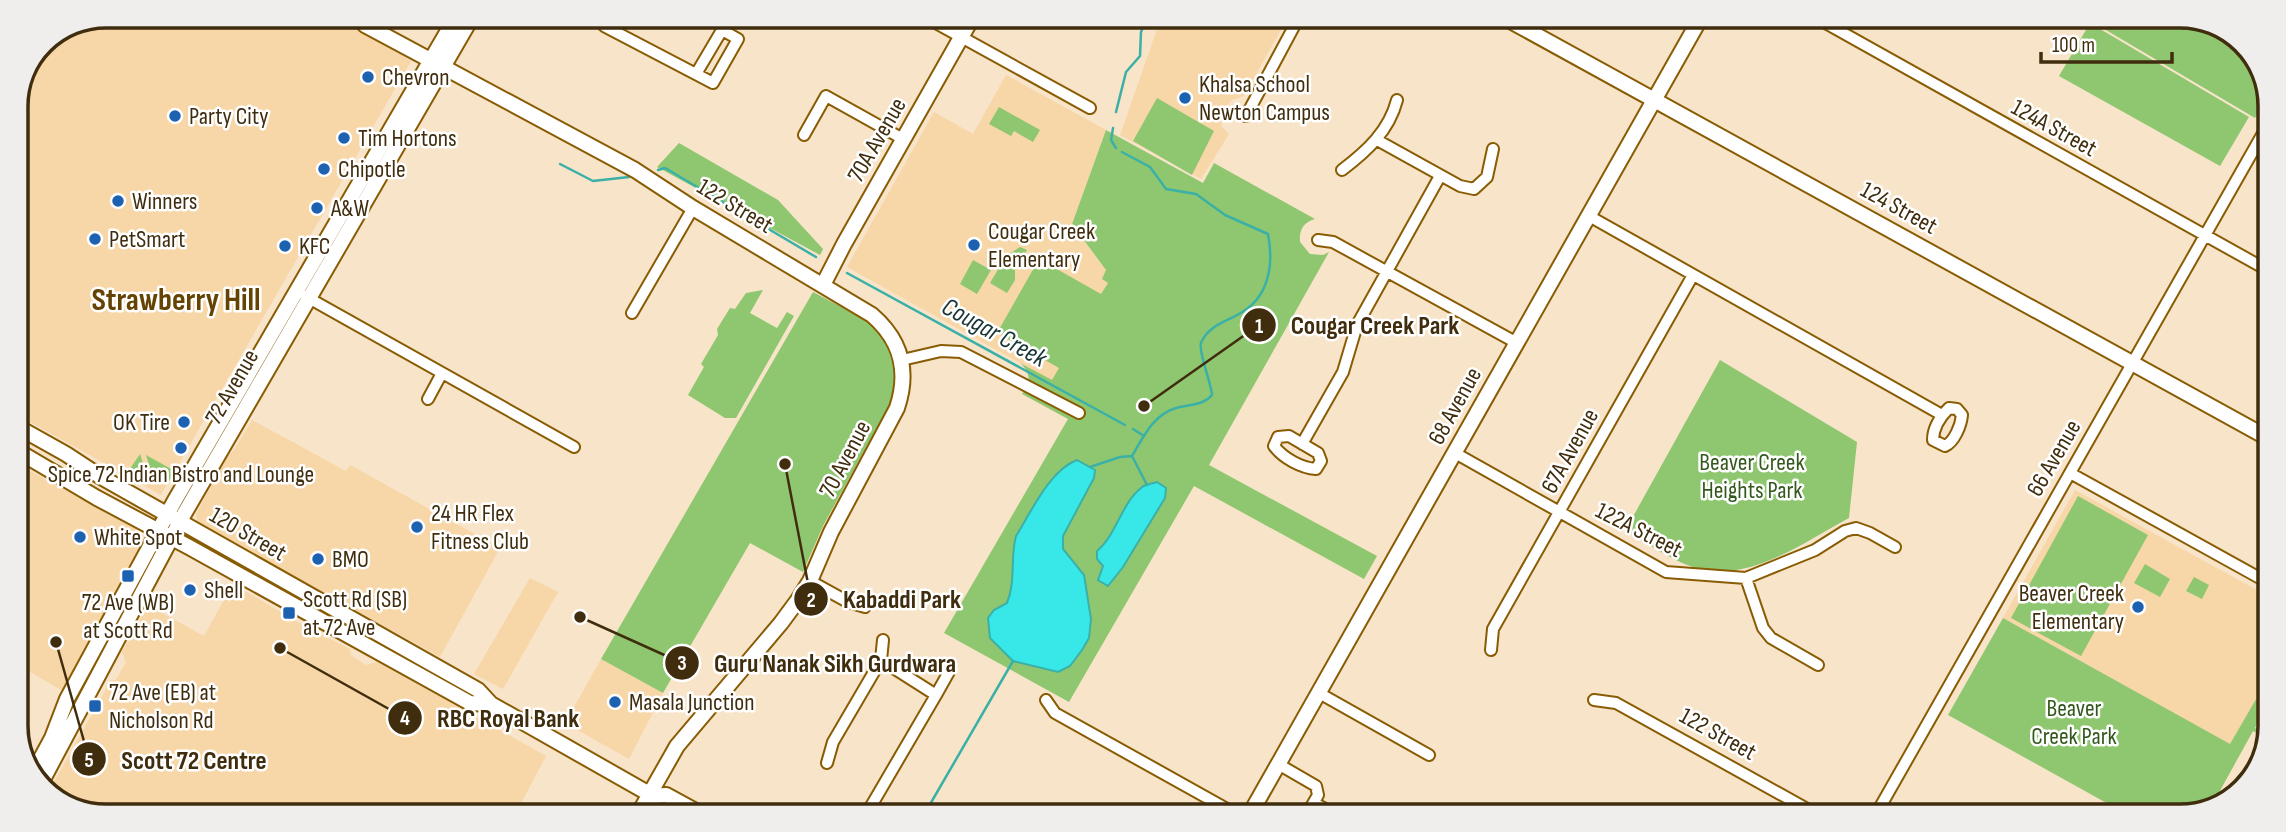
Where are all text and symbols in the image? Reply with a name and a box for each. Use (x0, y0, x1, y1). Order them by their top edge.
scale bar (2041, 21, 2172, 65)
text: 100 m (2052, 33, 2095, 58)
place label: Chevron (382, 63, 449, 92)
marker: Chevron (360, 69, 376, 85)
place label: Khalsa School Newton Campus (1199, 70, 1330, 127)
marker: Khalsa School Newton Campus (1177, 90, 1193, 106)
street label: 70A Avenue (841, 93, 913, 187)
street label: 124A Street (2006, 93, 2102, 163)
place label: Party City (189, 102, 268, 131)
marker: Party City (167, 108, 183, 124)
place label: Tim Hortons (358, 124, 457, 153)
marker: Tim Hortons (336, 130, 352, 146)
place label: Chipotle (338, 155, 406, 184)
marker: Chipotle (316, 161, 332, 177)
street label: 122 Street (692, 172, 778, 240)
street label: 124 Street (1856, 175, 1942, 241)
place label: Winners (132, 187, 197, 216)
marker: Winners (110, 193, 126, 209)
place label: A&W (330, 194, 369, 223)
marker: A&W (309, 200, 325, 216)
place label: Cougar Creek Elementary (988, 217, 1095, 274)
place label: PetSmart (109, 225, 185, 254)
marker: PetSmart (87, 231, 103, 247)
place label: KFC (299, 232, 331, 261)
marker: Cougar Creek Elementary (966, 237, 982, 253)
marker: KFC (277, 238, 293, 254)
district label: Strawberry Hill (91, 281, 261, 320)
water label: Cougar Creek (936, 292, 1053, 375)
callout: Cougar Creek Park (1242, 302, 1473, 349)
text: Cougar Creek Park (1291, 311, 1459, 342)
text: 1 (1255, 314, 1263, 339)
street label: 72 Avenue (199, 344, 265, 430)
street label: 68 Avenue (1422, 362, 1488, 450)
street label: 67A Avenue (1535, 404, 1605, 498)
place label: OK Tire (113, 408, 170, 437)
marker: OK Tire (176, 414, 192, 430)
street label: 66 Avenue (2021, 415, 2087, 501)
street label: 70 Avenue (813, 416, 877, 502)
marker: Spice 72 Indian Bistro and Lounge (173, 440, 189, 456)
park label: Beaver Creek Heights Park (1699, 448, 1805, 505)
place label: Spice 72 Indian Bistro and Lounge (48, 460, 314, 489)
street label: 122A Street (1591, 496, 1687, 564)
place label: 24 HR Flex Fitness Club (431, 499, 529, 556)
street label: 120 Street (204, 501, 292, 567)
marker: 24 HR Flex Fitness Club (409, 519, 425, 535)
place label: White Spot (94, 523, 182, 552)
marker: White Spot (72, 529, 88, 545)
place label: BMO (332, 545, 369, 574)
marker: BMO (310, 551, 326, 567)
marker: 72 Ave (WB) at Scott Rd (120, 568, 136, 584)
place label: Shell (204, 576, 243, 605)
callout: Kabaddi Park (794, 576, 975, 623)
place label: Beaver Creek Elementary (2019, 579, 2124, 636)
marker: Shell (182, 582, 198, 598)
place label: Scott Rd (SB) at 72 Ave (303, 585, 407, 642)
text: Kabaddi Park (843, 585, 961, 616)
place label: 72 Ave (WB) at Scott Rd (82, 588, 174, 645)
text: 2 (806, 588, 816, 613)
marker: Beaver Creek Elementary (2130, 599, 2146, 615)
marker: Scott Rd (SB) at 72 Ave (281, 605, 297, 621)
callout: Guru Nanak Sikh Gurdwara (665, 640, 970, 687)
text: Guru Nanak Sikh Gurdwara (714, 649, 956, 680)
text: 3 (677, 651, 687, 676)
place label: 72 Ave (EB) at Nicholson Rd (109, 678, 216, 735)
place label: Masala Junction (629, 688, 754, 717)
marker: Masala Junction (607, 694, 623, 710)
park label: Beaver Creek Park (2031, 694, 2117, 751)
callout: RBC Royal Bank (387, 695, 593, 742)
marker: 72 Ave (EB) at Nicholson Rd (87, 698, 103, 714)
street label: 122 Street (1675, 701, 1761, 767)
text: RBC Royal Bank (437, 704, 579, 735)
text: 4 (400, 706, 410, 731)
callout: Scott 72 Centre (72, 736, 280, 783)
text: Scott 72 Centre (121, 746, 267, 777)
text: 5 (84, 748, 94, 773)

